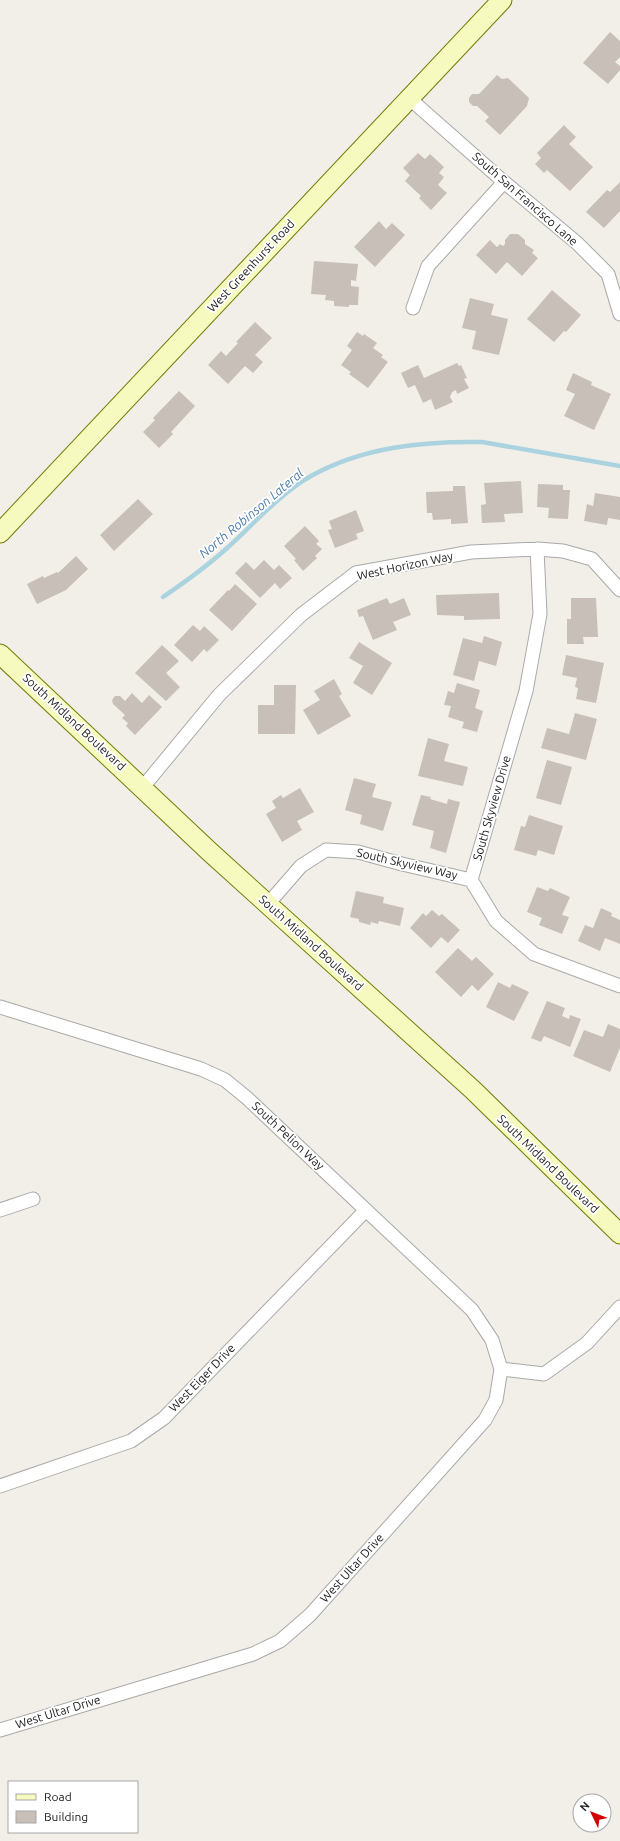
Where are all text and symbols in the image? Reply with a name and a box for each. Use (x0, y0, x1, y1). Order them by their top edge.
street label: South San Francisco Lane (470, 149, 581, 248)
street label: West Greenhurst Road (204, 217, 297, 314)
water label: North Robinson Lateral (196, 465, 306, 561)
street label: West Horizon Way (356, 549, 454, 582)
street label: South Midland Boulevard (20, 671, 128, 773)
street label: South Skyview Drive (470, 754, 513, 862)
street label: South Skyview Way (355, 846, 459, 881)
street label: South Midland Boulevard (257, 892, 366, 993)
street label: South Pelion Way (250, 1099, 327, 1172)
street label: South Midland Boulevard (495, 1112, 602, 1215)
street label: West Eiger Drive (166, 1341, 237, 1414)
street label: West Ultar Drive (317, 1531, 386, 1605)
street label: West Ultar Drive (14, 1692, 102, 1731)
legend (8, 1781, 138, 1833)
text: Road (44, 1790, 72, 1803)
north arrow (572, 1793, 612, 1833)
text: N (577, 1799, 592, 1813)
text: Building (44, 1810, 88, 1823)

